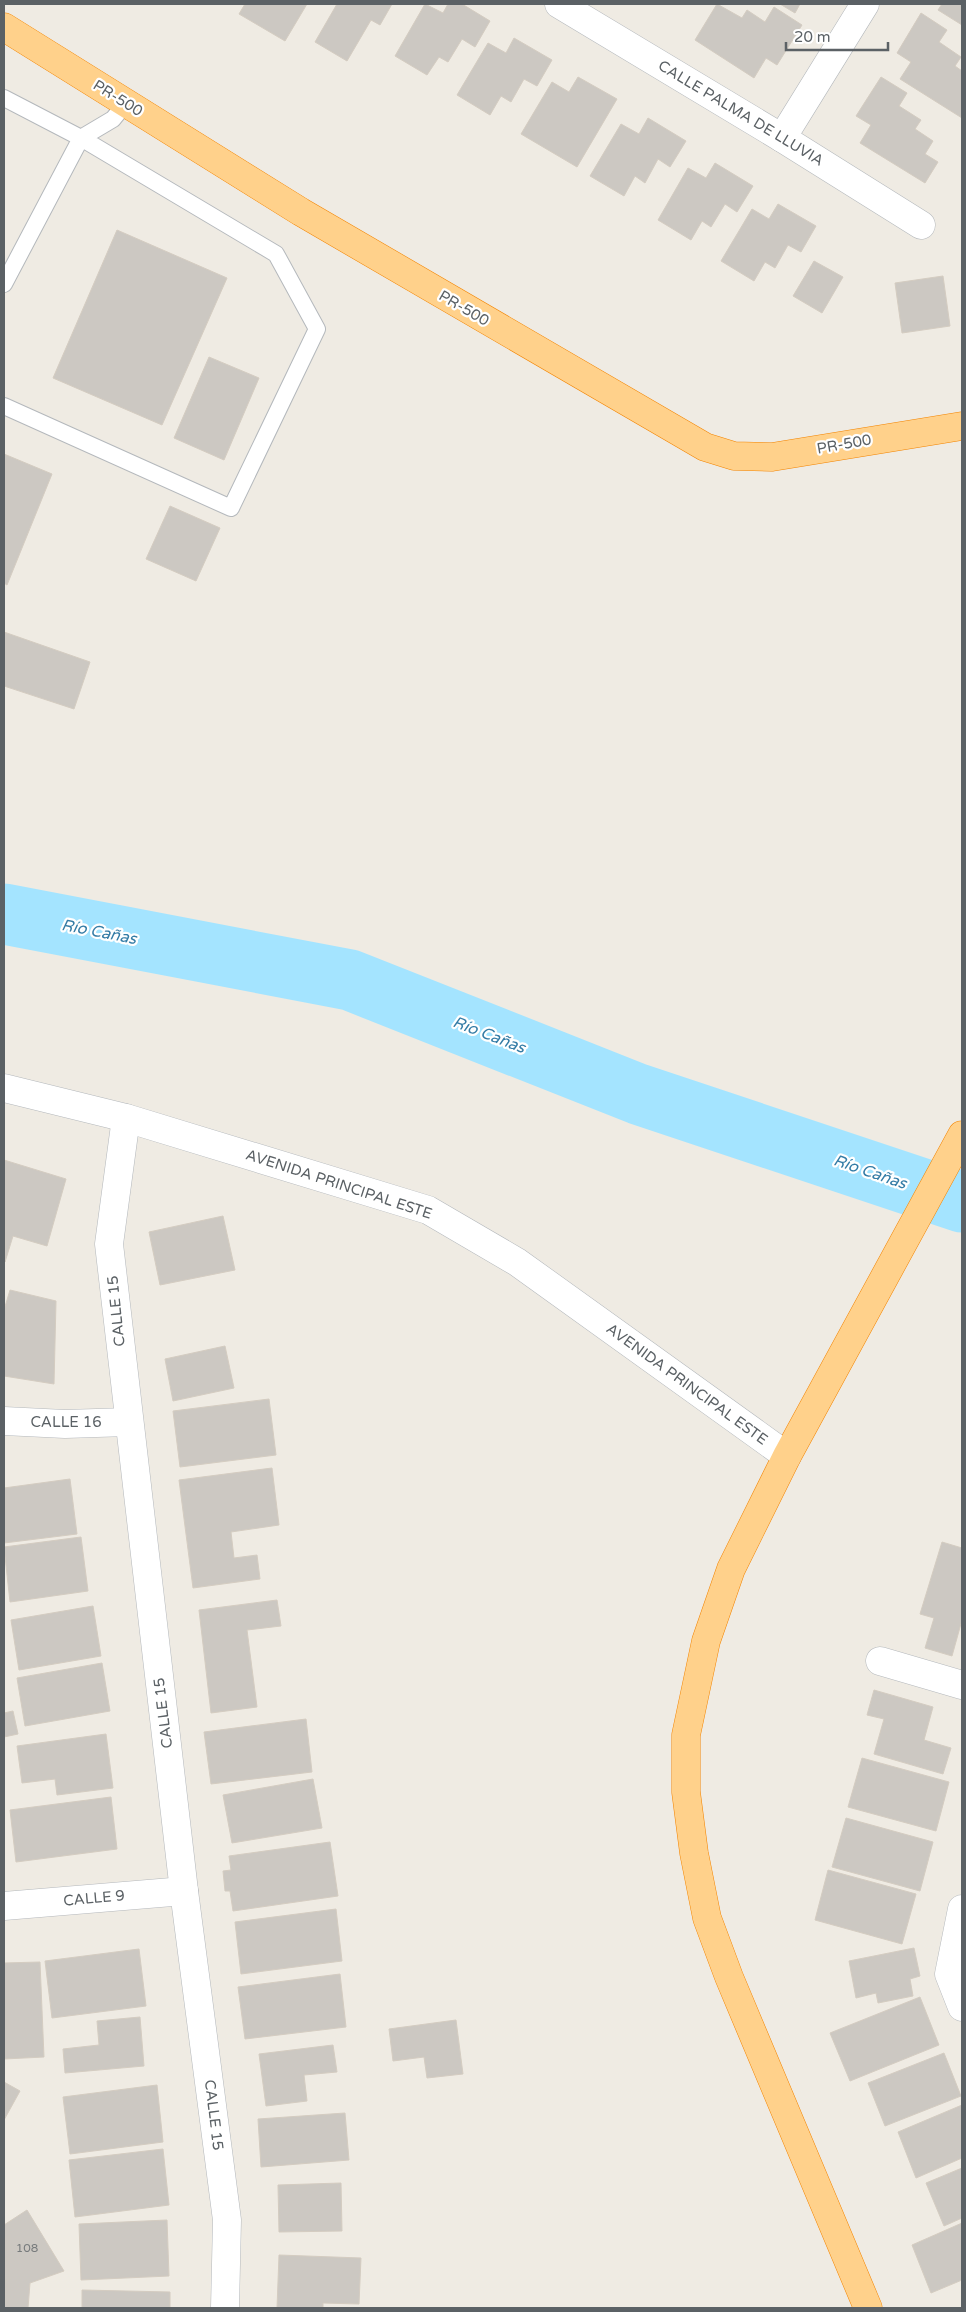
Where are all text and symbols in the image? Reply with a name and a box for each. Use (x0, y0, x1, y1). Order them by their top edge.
scale bar (786, 20, 888, 52)
text: 20 m (794, 28, 831, 46)
street label: CALLE PALMA DE LLUVIA (655, 56, 827, 170)
street label: PR-500 (90, 76, 146, 120)
street label: PR-500 (436, 286, 492, 330)
street label: PR-500 (815, 430, 873, 458)
water label: Río Cañas (60, 915, 139, 949)
water label: Río Cañas (450, 1012, 529, 1058)
street label: AVENIDA PRINCIPAL ESTE (244, 1145, 434, 1223)
water label: Río Cañas (831, 1150, 910, 1194)
street label: CALLE 15 (103, 1275, 129, 1347)
street label: AVENIDA PRINCIPAL ESTE (603, 1319, 771, 1449)
street label: CALLE 16 (30, 1413, 102, 1431)
street label: CALLE 15 (150, 1677, 176, 1749)
street label: CALLE 9 (62, 1886, 126, 1910)
street label: CALLE 15 (201, 2079, 227, 2151)
house number: 108 (16, 2241, 38, 2255)

